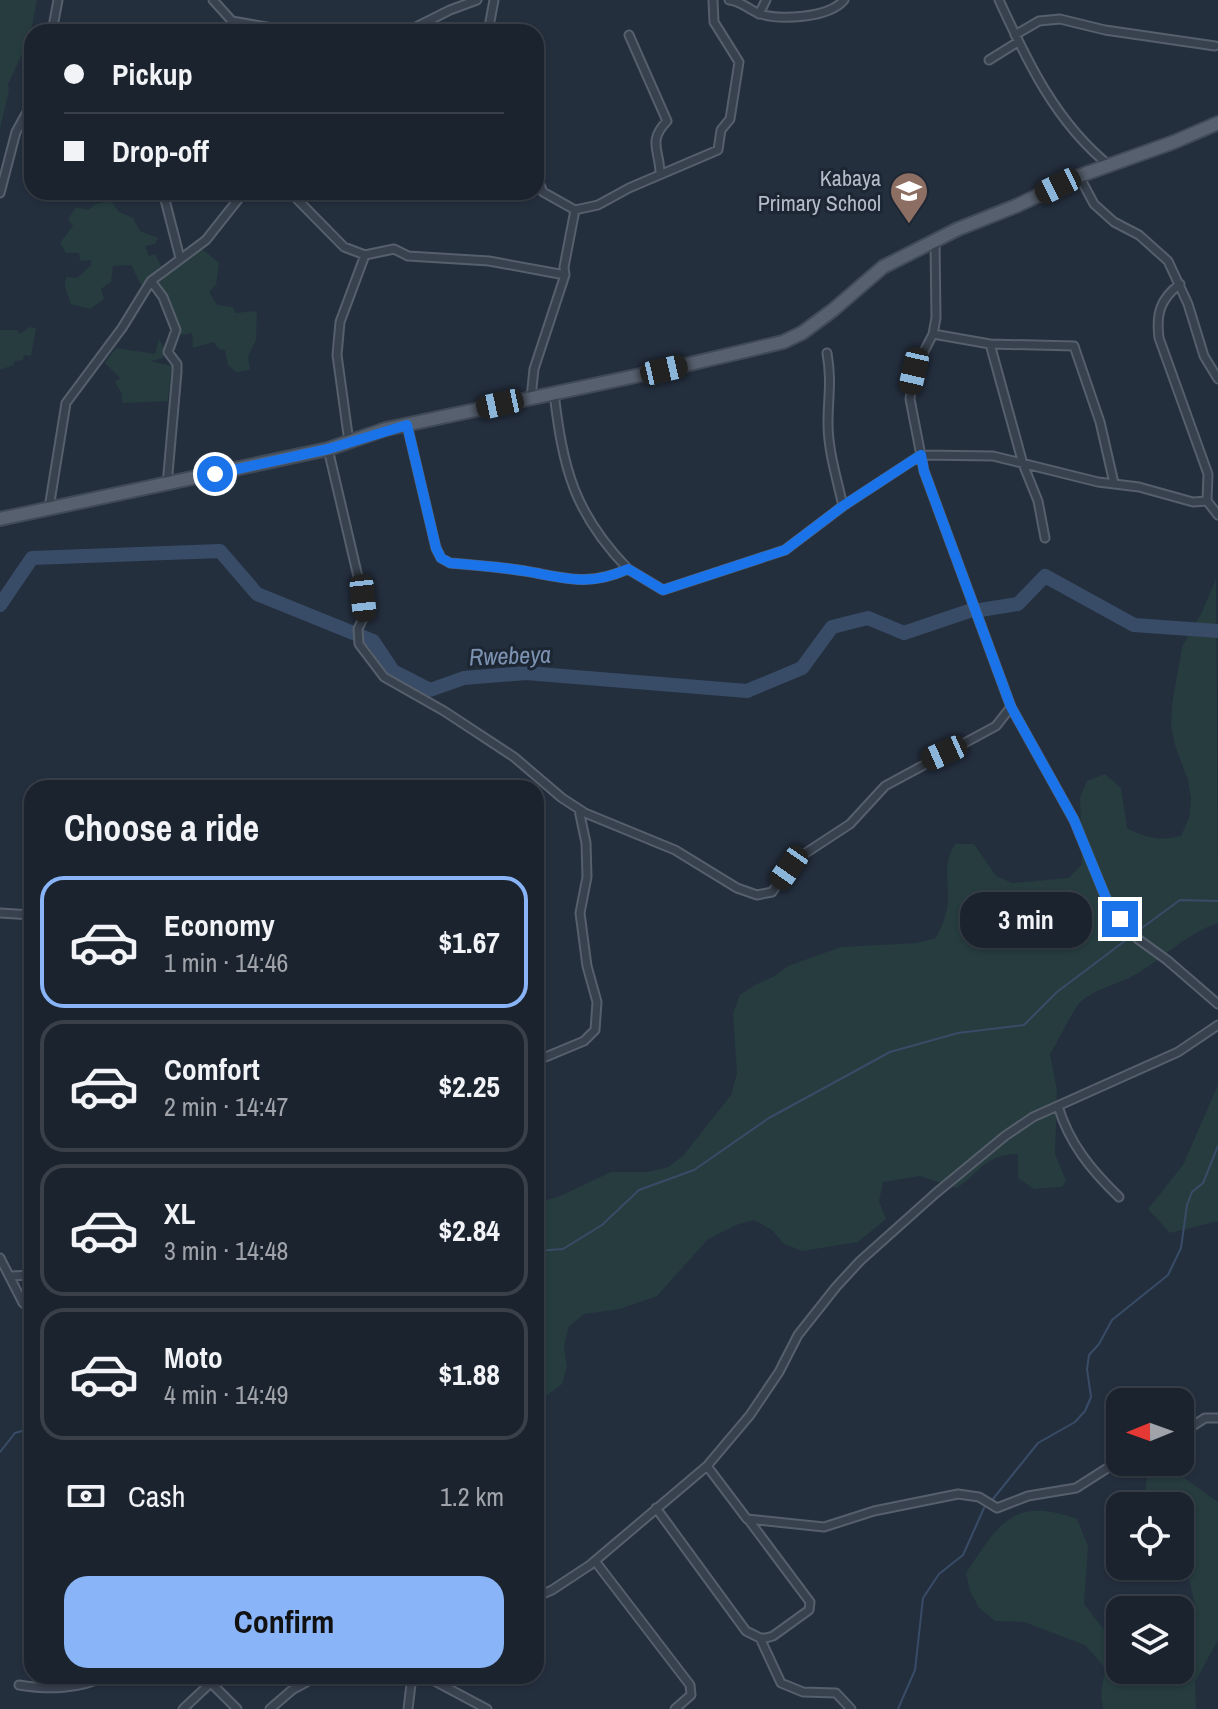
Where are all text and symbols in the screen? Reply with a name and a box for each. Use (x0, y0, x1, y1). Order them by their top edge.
text: Pickup (112, 54, 193, 94)
text: Drop-off (112, 131, 209, 171)
place label: Kabaya Primary School (758, 163, 881, 218)
car (1031, 165, 1085, 207)
school or university icon: Kabaya Primary School (888, 170, 930, 225)
car (897, 345, 931, 397)
car (638, 353, 690, 387)
car (474, 387, 526, 421)
route start (197, 456, 233, 492)
car (349, 573, 377, 623)
water label: Rwebeya (468, 638, 552, 672)
car (917, 732, 971, 774)
text: Choose a ride (64, 804, 259, 852)
car (765, 841, 813, 895)
callout: 3 min (960, 891, 1092, 947)
route end (1102, 901, 1138, 937)
text: 3 min (998, 902, 1054, 937)
text: Economy (164, 905, 275, 945)
icon: car (68, 906, 140, 978)
text: $1.67 (438, 922, 500, 962)
text: 1 min · 14:46 (164, 945, 288, 980)
text: Comfort (164, 1049, 260, 1089)
icon: car (68, 1050, 140, 1122)
text: $2.25 (438, 1066, 500, 1106)
text: 2 min · 14:47 (164, 1089, 288, 1124)
text: XL (164, 1193, 195, 1233)
icon: car (68, 1194, 140, 1266)
text: $2.84 (438, 1210, 500, 1250)
text: 3 min · 14:48 (164, 1233, 288, 1268)
text: Moto (164, 1337, 223, 1377)
icon: car (68, 1338, 140, 1410)
text: $1.88 (438, 1354, 500, 1394)
text: 4 min · 14:49 (164, 1377, 288, 1412)
north arrow (1106, 1388, 1194, 1476)
map controls (1106, 1388, 1194, 1684)
icon: cash (64, 1474, 108, 1518)
text: Cash (128, 1476, 185, 1516)
text: 1.2 km (440, 1479, 504, 1514)
button: locate (1106, 1492, 1194, 1580)
button: Confirm (64, 1576, 504, 1668)
button: layers (1106, 1596, 1194, 1684)

